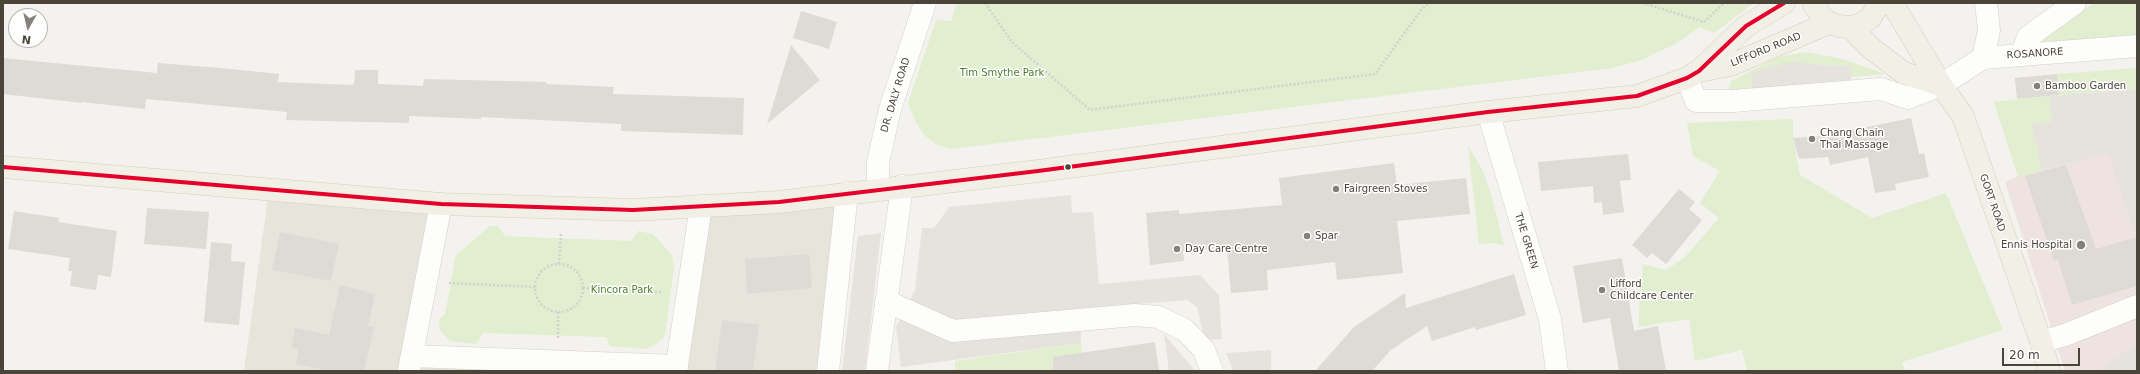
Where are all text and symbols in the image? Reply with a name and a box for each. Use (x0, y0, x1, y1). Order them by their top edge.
north arrow (8, 8, 48, 48)
street label: LIFFORD ROAD (1729, 30, 1803, 70)
text: N (21, 32, 32, 46)
street label: ROSANORE (2006, 46, 2064, 62)
street label: DR. DALY ROAD (879, 56, 913, 134)
park label: Tim Smythe Park (960, 67, 1044, 79)
place label: Bamboo Garden (2045, 80, 2126, 92)
marker: Bamboo Garden (2032, 81, 2042, 91)
place label: Chang Chain Thai Massage (1820, 127, 1888, 150)
marker: Chang Chain Thai Massage (1807, 134, 1817, 144)
unlabelled marker (1063, 162, 1073, 172)
street label: GORT ROAD (1977, 173, 2007, 233)
place label: Fairgreen Stoves (1344, 183, 1427, 195)
marker: Fairgreen Stoves (1331, 184, 1341, 194)
street label: THE GREEN (1512, 212, 1540, 270)
place label: Spar (1315, 230, 1338, 242)
marker: Spar (1302, 231, 1312, 241)
place label: Ennis Hospital (2001, 239, 2072, 251)
marker: Ennis Hospital (2075, 239, 2087, 251)
place label: Day Care Centre (1185, 243, 1268, 255)
marker: Day Care Centre (1172, 244, 1182, 254)
place label: Lifford Childcare Center (1610, 278, 1694, 302)
park label: Kincora Park (591, 284, 653, 296)
marker: Lifford Childcare Center (1597, 285, 1607, 295)
scale bar (2004, 340, 2082, 366)
text: 20 m (2009, 348, 2040, 362)

